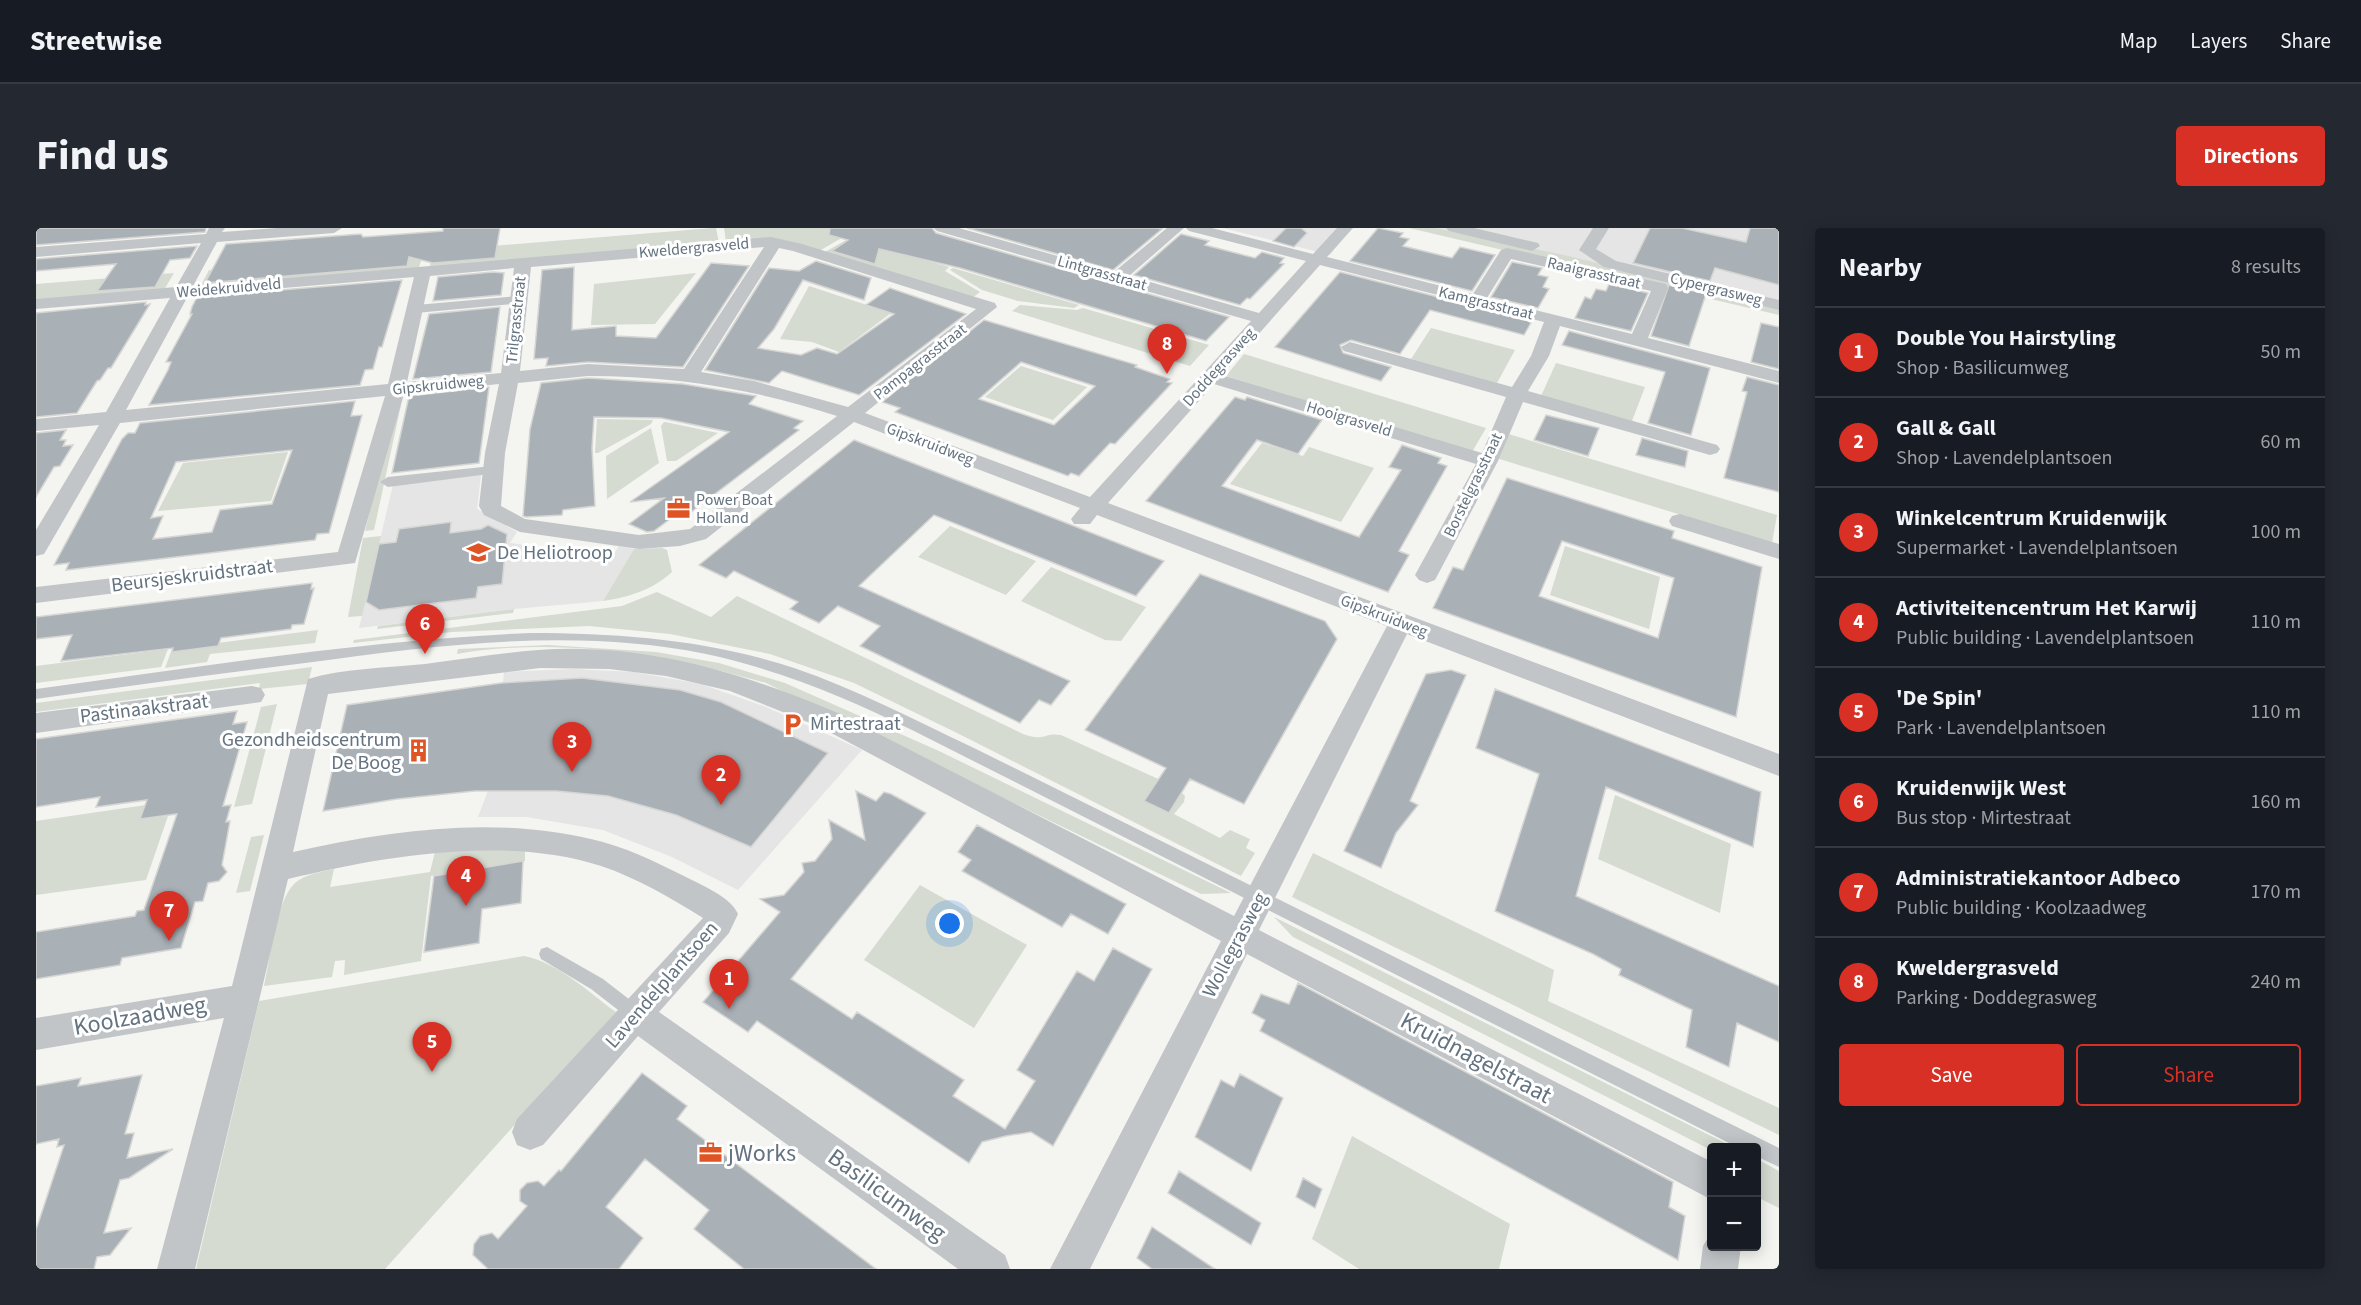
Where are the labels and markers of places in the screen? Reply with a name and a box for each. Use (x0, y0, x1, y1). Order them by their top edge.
pin: 8 (1148, 324, 1186, 374)
place label: Power Boat Holland (696, 489, 773, 529)
office icon: Power Boat Holland (665, 496, 691, 522)
place label: De Heliotroop (497, 539, 613, 567)
school or university icon: De Heliotroop (466, 540, 492, 566)
pin: 6 (406, 604, 444, 654)
place label: Mirtestraat (810, 710, 901, 738)
parking icon: Mirtestraat (779, 711, 805, 737)
pin: 3 (552, 722, 592, 772)
place label: Gezondheidscentrum De Boog (222, 726, 401, 777)
building icon: Gezondheidscentrum De Boog (406, 738, 432, 764)
pin: 2 (702, 756, 740, 805)
pin: 4 (446, 856, 486, 906)
pin: 7 (150, 892, 188, 941)
pin: 1 (710, 960, 748, 1009)
pin: 5 (412, 1022, 452, 1072)
place label: jWorks (727, 1136, 796, 1171)
office icon: jWorks (697, 1140, 723, 1166)

